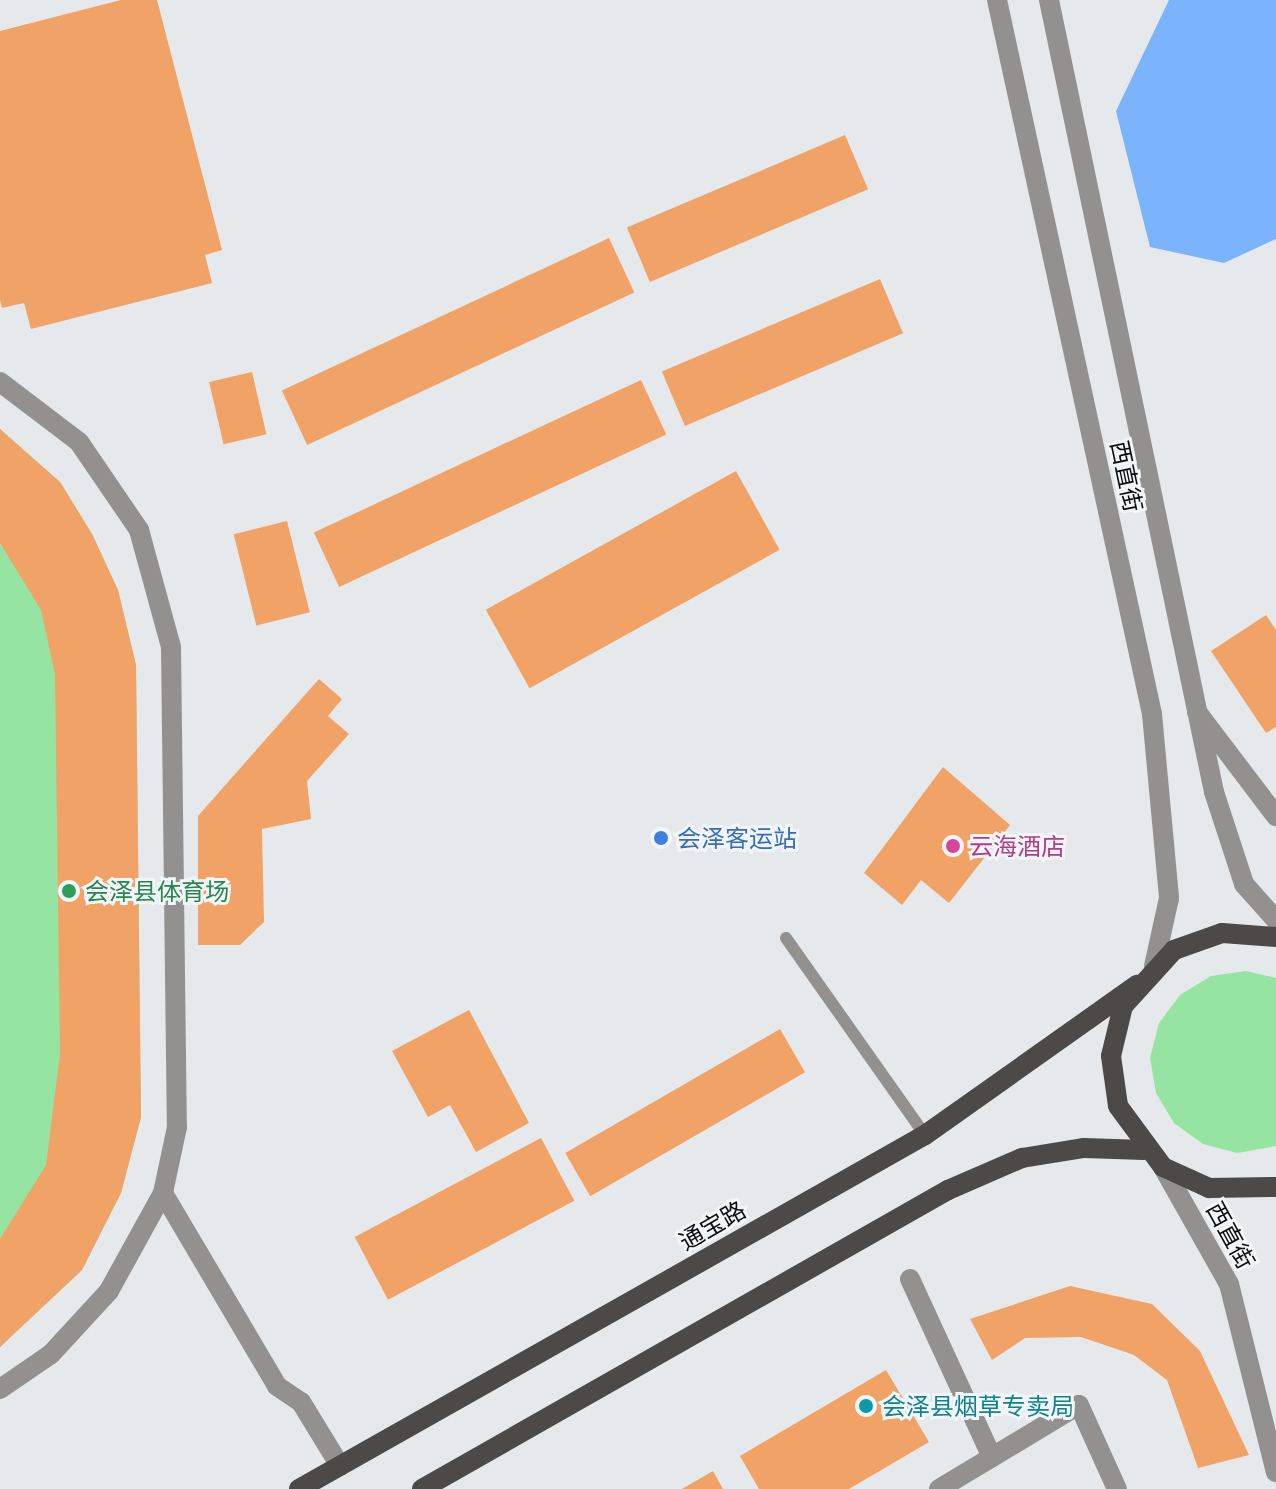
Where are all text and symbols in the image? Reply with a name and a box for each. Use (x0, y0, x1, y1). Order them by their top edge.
street label: 西直街 (1105, 438, 1149, 514)
place label: 会泽客运站 (677, 824, 797, 852)
marker: 会泽客运站 (652, 829, 670, 847)
place label: 云海酒店 (969, 832, 1065, 860)
marker: 云海酒店 (944, 837, 962, 855)
place label: 会泽县体育场 (85, 877, 229, 905)
marker: 会泽县体育场 (60, 882, 78, 900)
street label: 通宝路 (674, 1195, 750, 1255)
street label: 西直街 (1201, 1197, 1261, 1273)
place label: 会泽县烟草专卖局 (882, 1392, 1074, 1420)
marker: 会泽县烟草专卖局 (857, 1397, 875, 1415)

